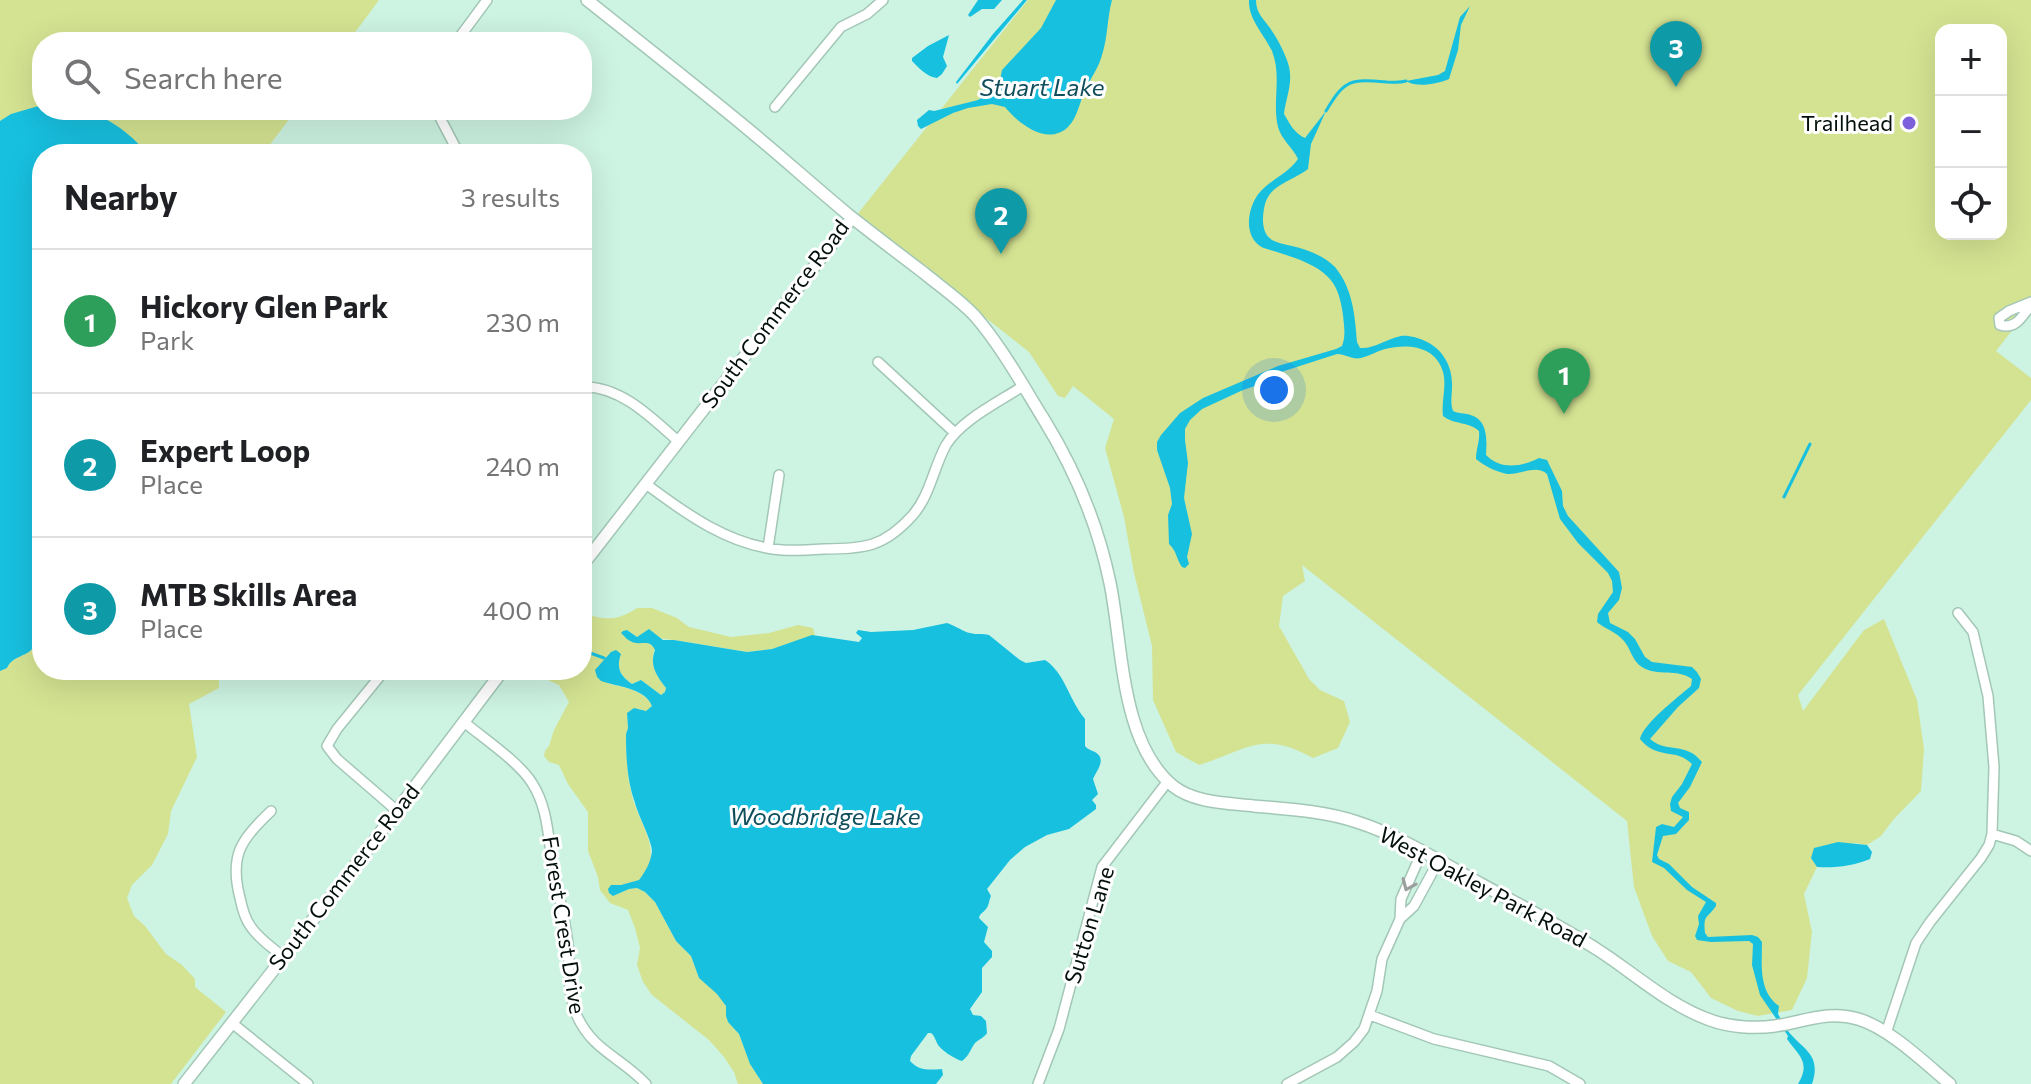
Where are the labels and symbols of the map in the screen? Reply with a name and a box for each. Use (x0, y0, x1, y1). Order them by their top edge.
pin: 3 (1650, 21, 1702, 87)
water label: Stuart Lake (979, 72, 1105, 101)
place label: Trailhead (1801, 109, 1893, 136)
marker: Trailhead (1900, 114, 1918, 132)
pin: 2 (975, 188, 1027, 254)
street label: South Commerce Road (695, 214, 854, 413)
pin: 1 (1538, 348, 1590, 414)
your location (1254, 370, 1294, 410)
street label: South Commerce Road (263, 778, 425, 975)
water label: Woodbridge Lake (730, 801, 921, 830)
street label: West Oakley Park Road (1375, 820, 1592, 953)
street label: Forest Crest Drive (537, 834, 592, 1016)
street label: Sutton Lane (1058, 863, 1119, 987)
one-way arrow (1401, 876, 1417, 891)

